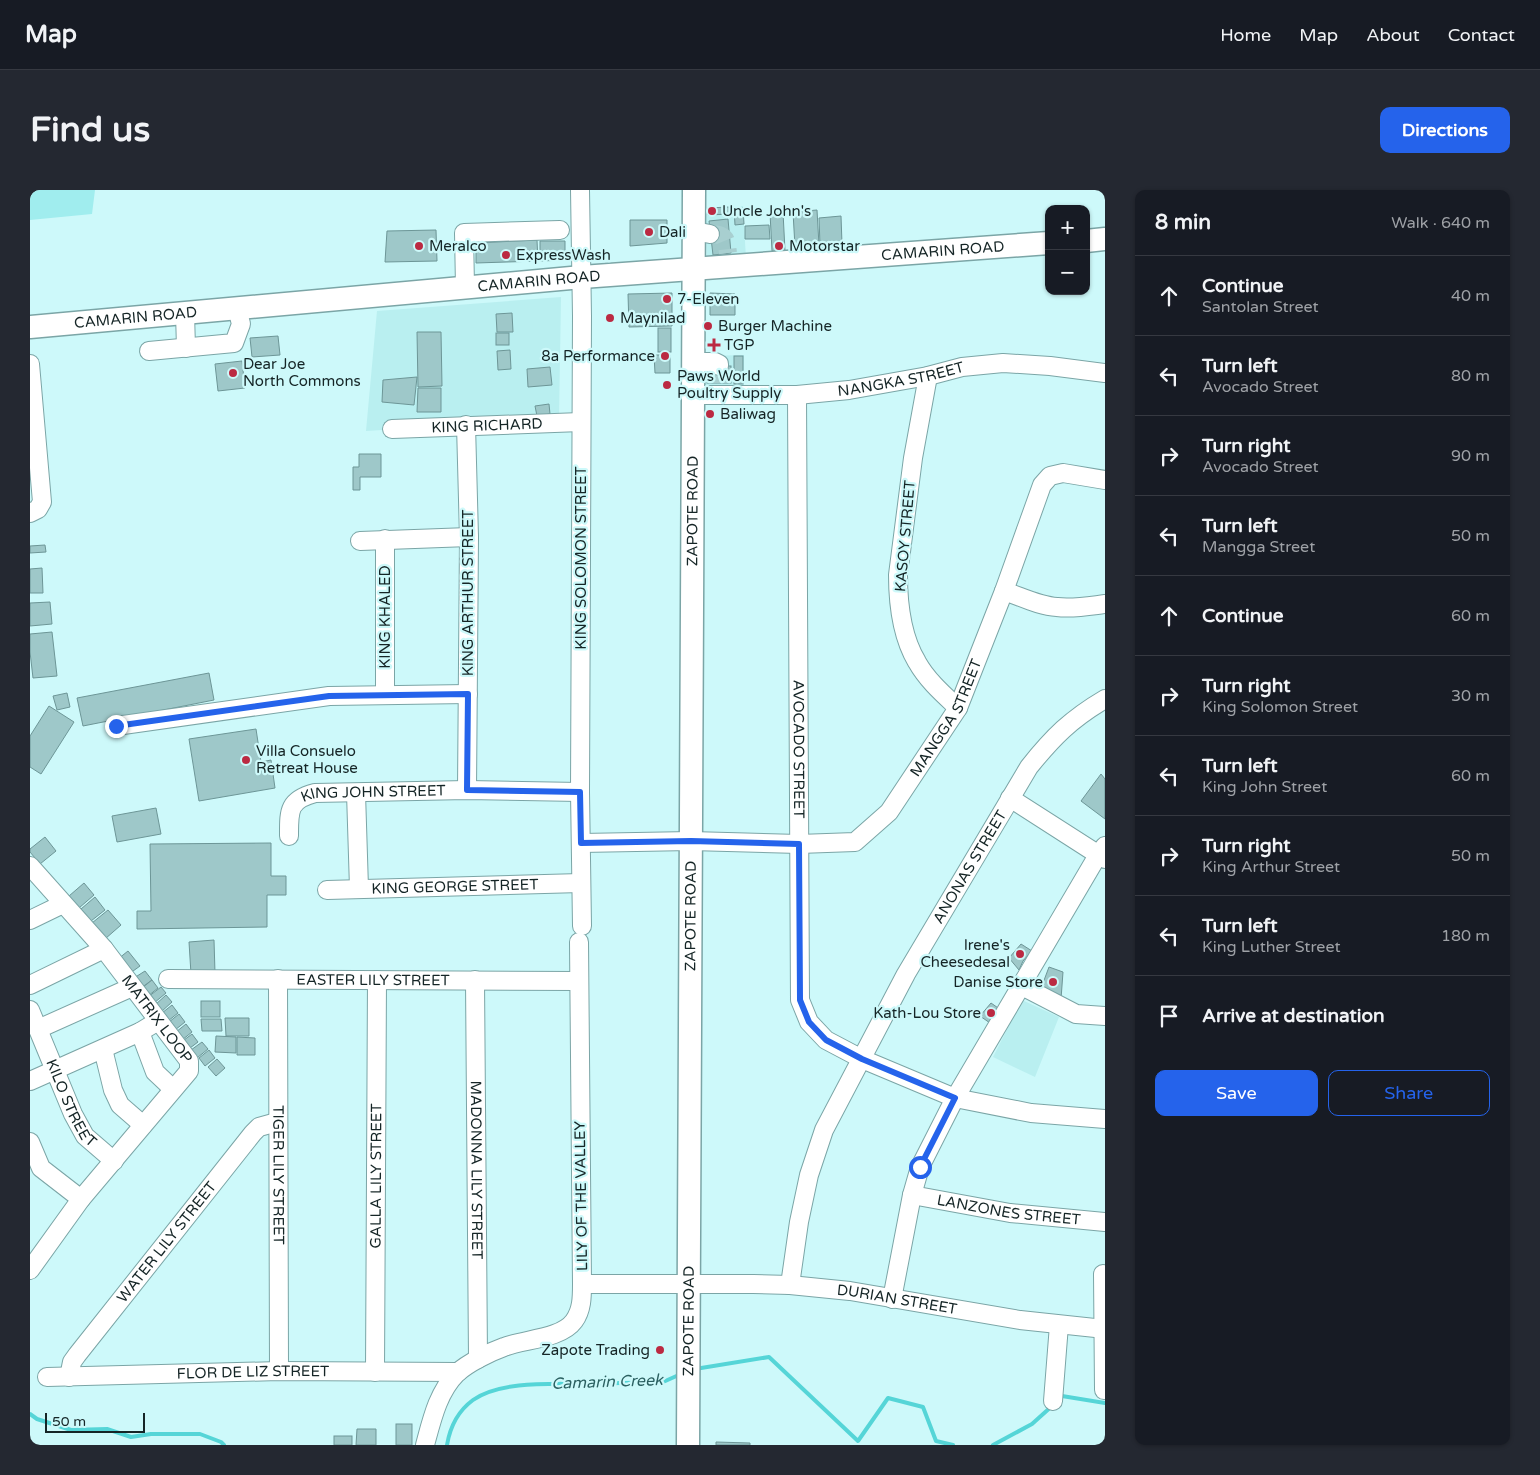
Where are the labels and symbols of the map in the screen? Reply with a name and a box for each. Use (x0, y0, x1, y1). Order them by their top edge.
place label: Uncle John's (722, 202, 811, 220)
marker: Uncle John's (706, 205, 718, 217)
place label: Dali (659, 223, 686, 241)
marker: Dali (643, 226, 655, 238)
place label: Meralco (429, 237, 487, 255)
place label: Motorstar (789, 237, 860, 255)
street label: CAMARIN ROAD (881, 237, 1005, 264)
marker: Meralco (413, 240, 425, 252)
marker: Motorstar (773, 240, 785, 252)
place label: ExpressWash (516, 246, 611, 264)
marker: ExpressWash (500, 249, 512, 261)
street label: CAMARIN ROAD (477, 267, 601, 295)
place label: 7-Eleven (677, 290, 739, 308)
marker: 7-Eleven (661, 293, 673, 305)
street label: CAMARIN ROAD (73, 303, 198, 332)
place label: Maynilad (620, 309, 685, 327)
marker: Maynilad (604, 312, 616, 324)
place label: Burger Machine (718, 317, 832, 335)
marker: Burger Machine (702, 320, 714, 332)
place label: TGP (724, 336, 754, 354)
marker: TGP (708, 339, 720, 351)
place label: 8a Performance (541, 347, 655, 365)
marker: 8a Performance (659, 350, 671, 362)
place label: Dear Joe North Commons (243, 355, 361, 390)
street label: NANGKA STREET (837, 358, 966, 400)
marker: Dear Joe North Commons (227, 367, 239, 379)
place label: Paws World Poultry Supply (677, 367, 781, 402)
marker: Paws World Poultry Supply (661, 379, 673, 391)
place label: Baliwag (720, 405, 776, 423)
marker: Baliwag (704, 408, 716, 420)
street label: KING RICHARD (431, 414, 543, 437)
street label: ZAPOTE ROAD (683, 456, 702, 566)
street label: KING SOLOMON STREET (572, 466, 590, 650)
street label: KASOY STREET (891, 479, 919, 593)
street label: KING ARTHUR STREET (459, 510, 477, 676)
street label: KING KHALED (376, 565, 394, 669)
street label: MANGGA STREET (906, 656, 985, 780)
street label: AVOCADO STREET (789, 680, 808, 818)
route end (105, 715, 128, 738)
place label: Villa Consuelo Retreat House (256, 742, 358, 777)
marker: Villa Consuelo Retreat House (240, 754, 252, 766)
street label: KING JOHN STREET (298, 781, 446, 806)
street label: ANONAS STREET (929, 807, 1010, 927)
street label: ZAPOTE ROAD (681, 861, 700, 971)
street label: KING GEORGE STREET (371, 875, 539, 898)
place label: Irene's Cheesedesal (920, 936, 1010, 971)
marker: Irene's Cheesedesal (1014, 948, 1026, 960)
street label: MATRIX LOOP (118, 971, 196, 1067)
street label: EASTER LILY STREET (296, 971, 450, 989)
place label: Danise Store (953, 973, 1043, 991)
marker: Danise Store (1047, 976, 1059, 988)
place label: Kath-Lou Store (873, 1004, 981, 1022)
marker: Kath-Lou Store (985, 1007, 997, 1019)
street label: KILO STREET (42, 1057, 100, 1151)
street label: MADONNA LILY STREET (467, 1080, 486, 1260)
street label: GALLA LILY STREET (367, 1103, 385, 1249)
street label: TIGER LILY STREET (269, 1105, 288, 1245)
street label: LILY OF THE VALLEY (571, 1120, 591, 1271)
route start (909, 1156, 932, 1179)
street label: WATER LILY STREET (113, 1178, 220, 1306)
street label: LANZONES STREET (935, 1191, 1081, 1229)
street label: ZAPOTE ROAD (679, 1266, 698, 1376)
street label: DURIAN STREET (836, 1281, 958, 1318)
place label: Zapote Trading (541, 1341, 650, 1359)
marker: Zapote Trading (654, 1344, 666, 1356)
street label: FLOR DE LIZ STREET (176, 1362, 329, 1383)
water label: Camarin Creek (551, 1370, 664, 1394)
scale bar (45, 1410, 145, 1433)

